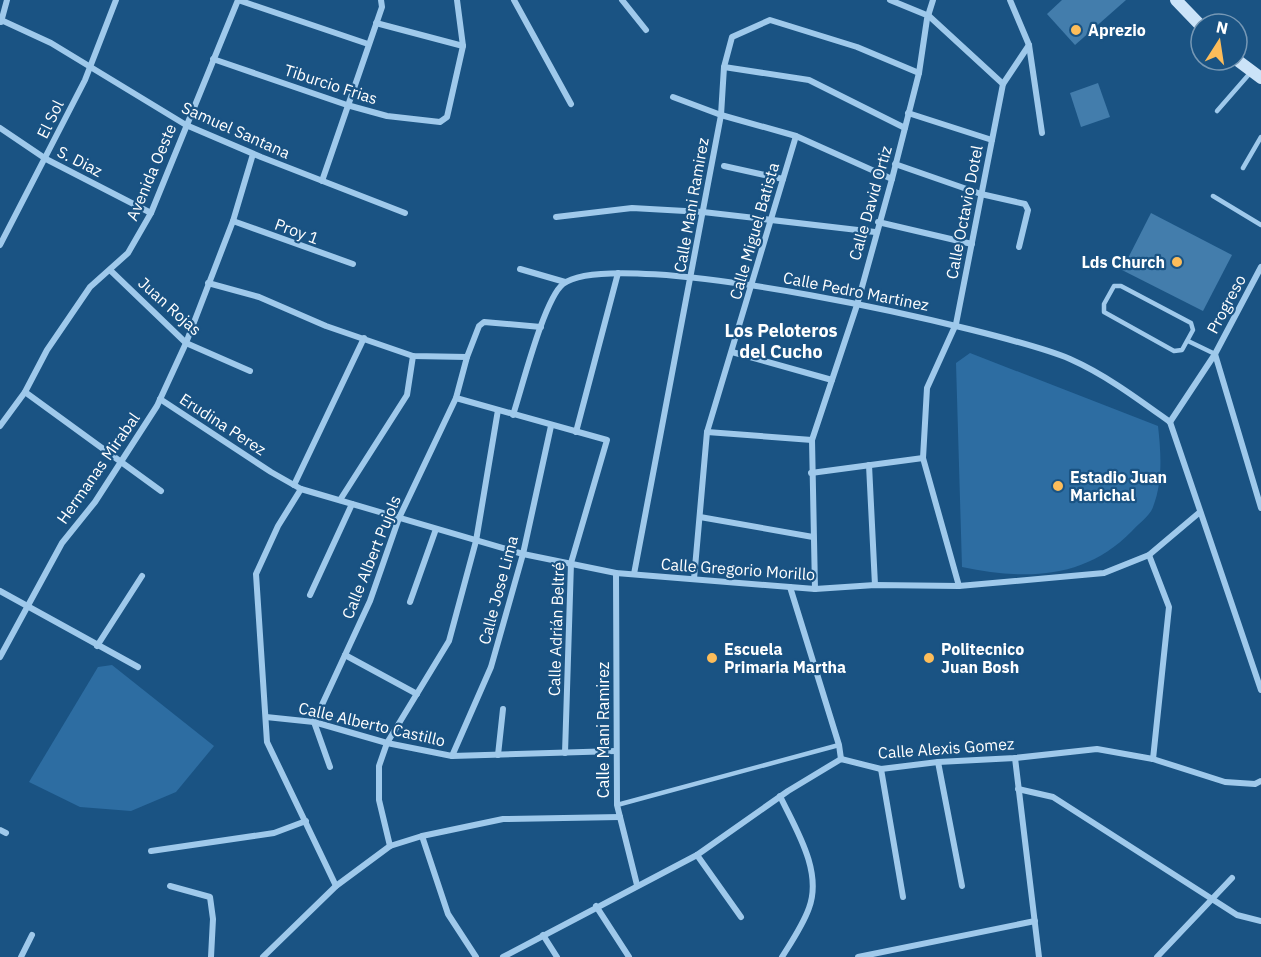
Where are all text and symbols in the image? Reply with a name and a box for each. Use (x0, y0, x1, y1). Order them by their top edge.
north arrow (1189, 12, 1249, 72)
text: N (1214, 16, 1230, 38)
place label: Aprezio (1088, 20, 1146, 40)
marker: Aprezio (1069, 23, 1083, 37)
street label: Tiburcio Frias (282, 60, 380, 108)
street label: El Sol (32, 97, 68, 141)
street label: Samuel Santana (179, 97, 294, 163)
street label: Avenida Oeste (122, 120, 180, 223)
street label: Calle Mani Ramirez (669, 136, 713, 274)
street label: S. Diaz (54, 141, 106, 181)
street label: Calle David Ortiz (844, 143, 896, 263)
street label: Calle Octavio Dotel (941, 143, 987, 281)
street label: Calle Miguel Batista (725, 160, 783, 302)
street label: Proy 1 (272, 214, 322, 248)
place label: Lds Church (1081, 252, 1165, 272)
marker: Lds Church (1170, 255, 1184, 269)
street label: Calle Pedro Martinez (781, 267, 931, 315)
street label: Progreso (1202, 271, 1250, 337)
street label: Juan Rojas (134, 272, 206, 340)
district label: Los Peloteros del Cucho (724, 319, 838, 363)
street label: Erudina Perez (176, 389, 270, 459)
street label: Hermanas Mirabal (52, 409, 144, 527)
place label: Estadio Juan Marichal (1070, 467, 1167, 505)
marker: Estadio Juan Marichal (1051, 479, 1065, 493)
street label: Calle Albert Pujols (337, 492, 405, 622)
street label: Calle Jose Lima (474, 533, 522, 647)
street label: Calle Gregorio Morillo (660, 554, 816, 584)
street label: Calle Adrián Beltré (544, 561, 568, 696)
place label: Escuela Primaria Martha (724, 639, 846, 677)
place label: Politecnico Juan Bosh (941, 639, 1024, 677)
marker: Escuela Primaria Martha (705, 651, 719, 665)
marker: Politecnico Juan Bosh (922, 651, 936, 665)
street label: Calle Mani Ramirez (593, 662, 613, 798)
street label: Calle Alberto Castillo (297, 697, 447, 751)
street label: Calle Alexis Gomez (877, 733, 1015, 763)

